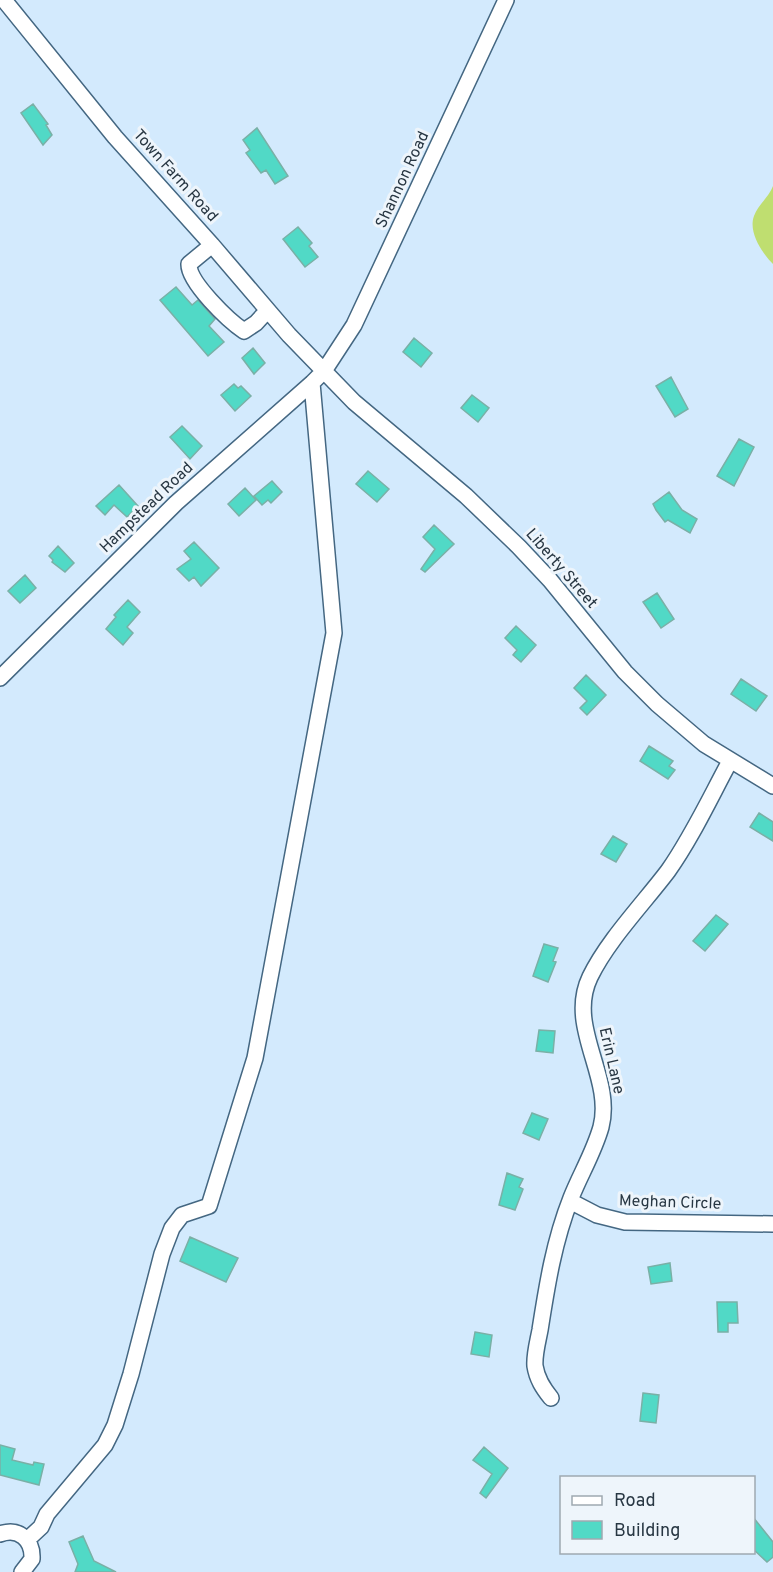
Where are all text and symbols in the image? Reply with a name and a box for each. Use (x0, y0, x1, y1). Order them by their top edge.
street label: Town Farm Road (128, 126, 222, 226)
street label: Shannon Road (372, 128, 434, 232)
street label: Hampstead Road (96, 458, 198, 558)
street label: Liberty Street (521, 525, 601, 613)
street label: Erin Lane (594, 1026, 628, 1096)
street label: Meghan Circle (619, 1191, 721, 1215)
legend (560, 1476, 755, 1554)
text: Road (614, 1490, 656, 1513)
text: Building (614, 1520, 680, 1543)

